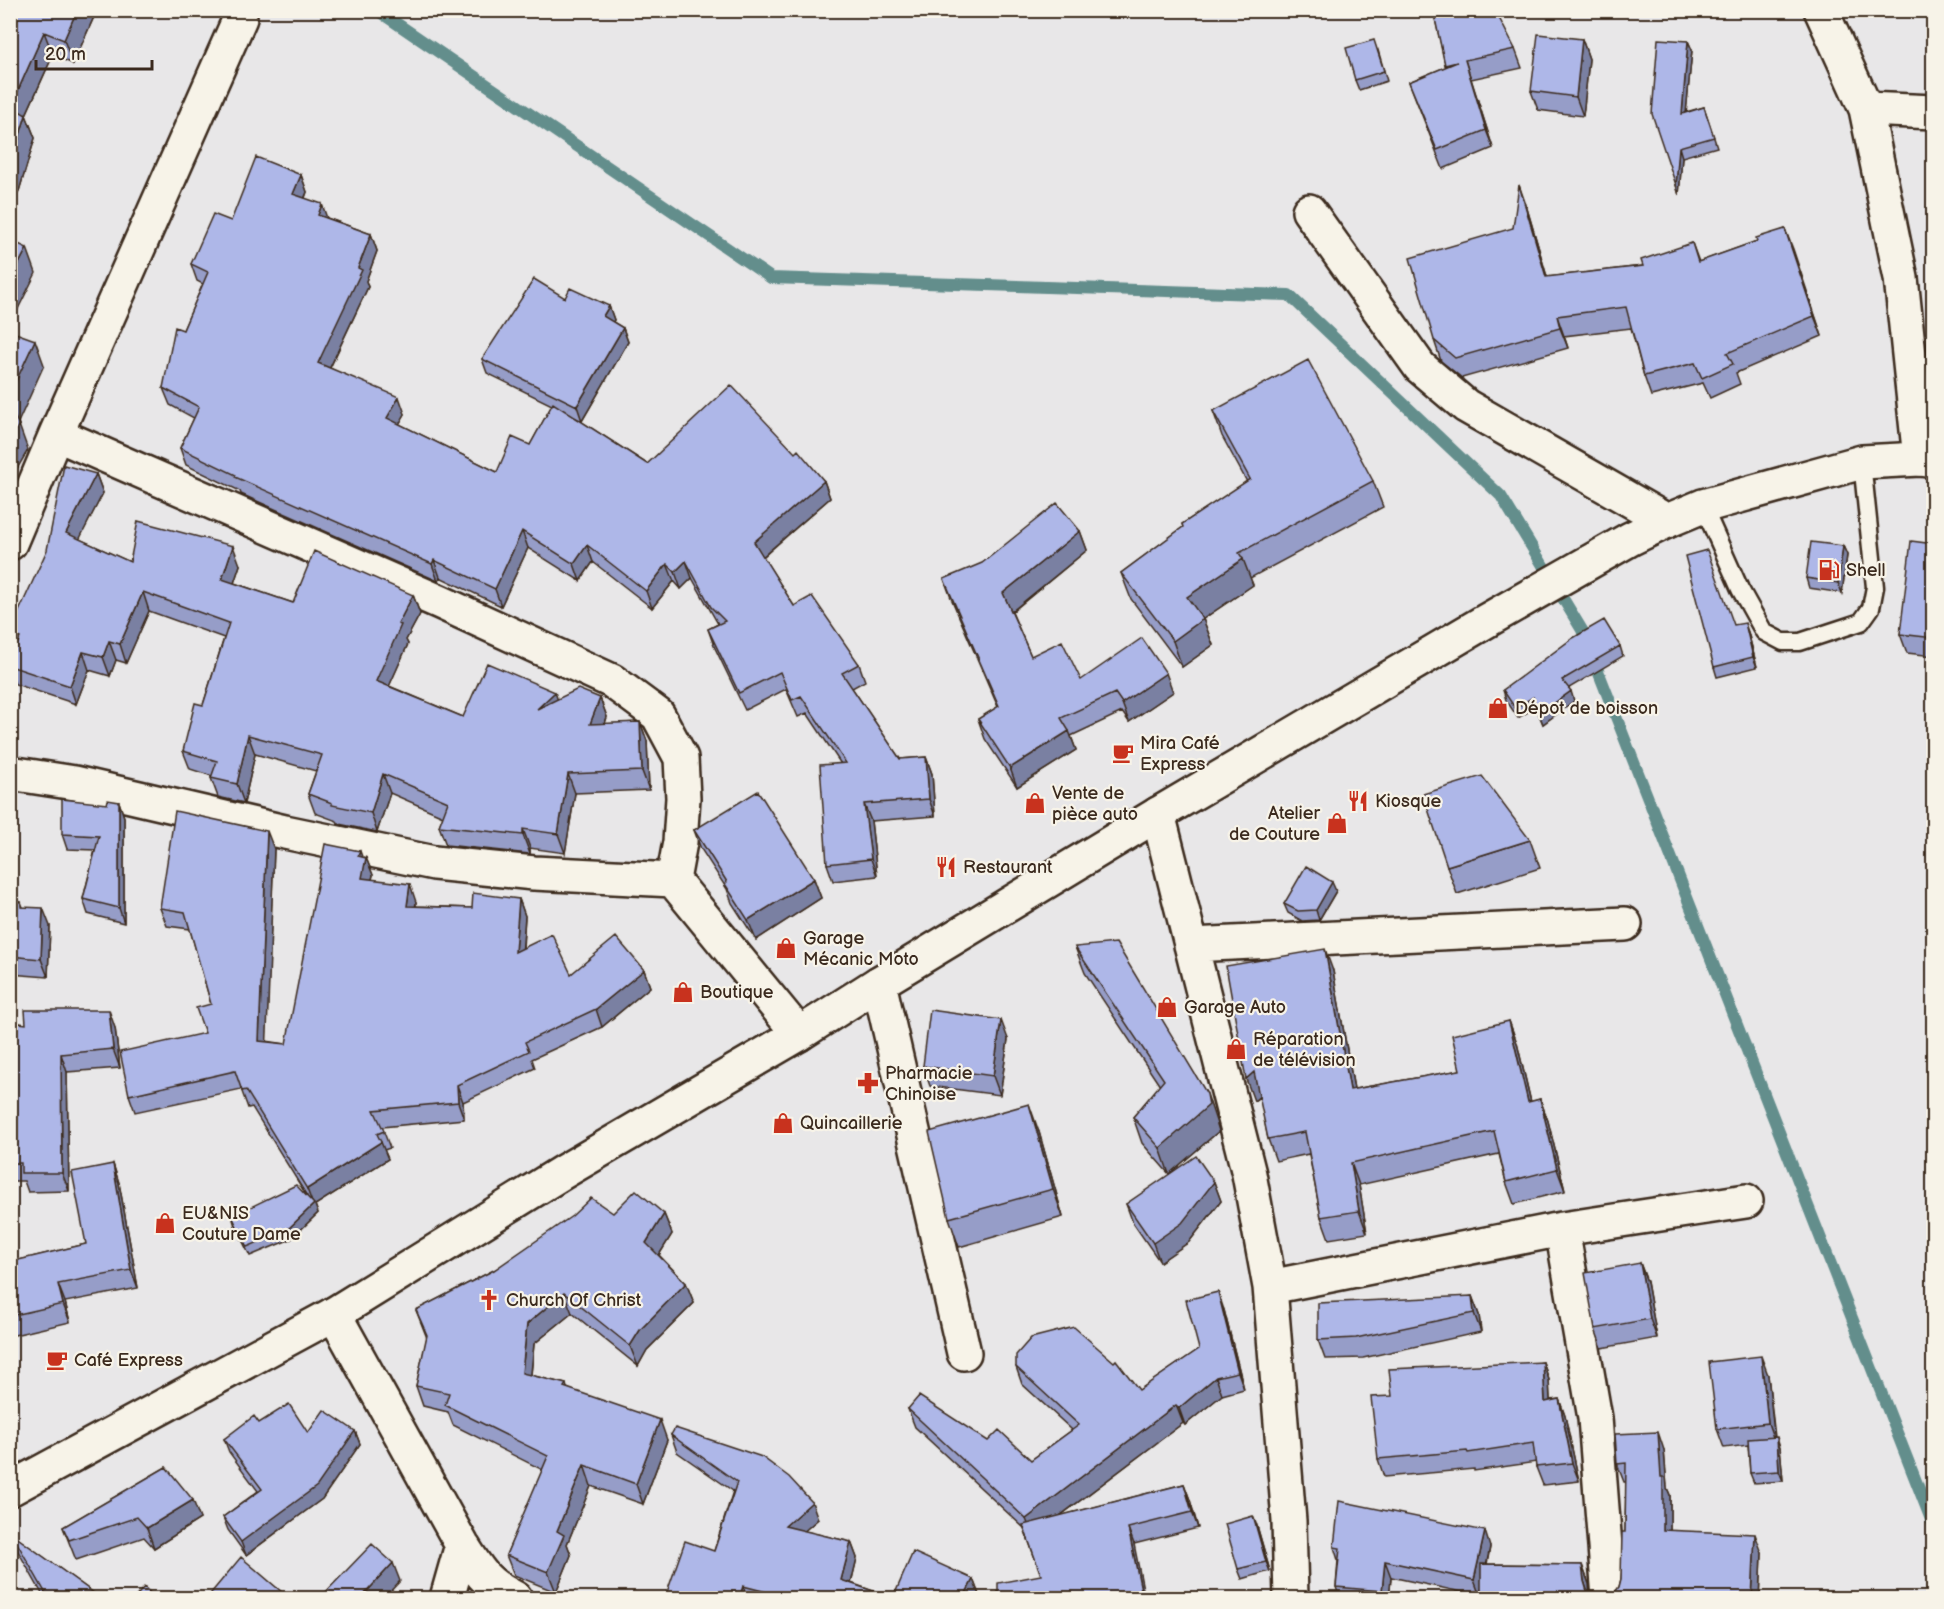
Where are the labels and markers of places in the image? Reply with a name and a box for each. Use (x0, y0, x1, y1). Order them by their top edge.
fuel station icon: Shell (1817, 558, 1841, 582)
place label: Shell (1846, 560, 1886, 581)
shop icon: Dépot de boisson (1486, 696, 1510, 720)
place label: Dépot de boisson (1515, 698, 1658, 719)
place label: Mira Café Express (1140, 733, 1220, 775)
cafe icon: Mira Café Express (1111, 741, 1135, 765)
place label: Vente de pièce auto (1052, 783, 1138, 825)
restaurant icon: Kiosque (1346, 789, 1370, 813)
shop icon: Vente de pièce auto (1023, 791, 1047, 815)
place label: Kiosque (1375, 791, 1441, 812)
place label: Atelier de Couture (1229, 803, 1320, 845)
shop icon: Atelier de Couture (1325, 811, 1349, 835)
restaurant icon: Restaurant (934, 855, 958, 879)
place label: Restaurant (963, 857, 1053, 878)
place label: Garage Mécanic Moto (803, 928, 919, 970)
shop icon: Garage Mécanic Moto (774, 936, 798, 960)
shop icon: Boutique (671, 980, 695, 1004)
place label: Boutique (700, 982, 774, 1003)
shop icon: Garage Auto (1155, 995, 1179, 1019)
place label: Garage Auto (1184, 997, 1286, 1018)
place label: Réparation de télévision (1253, 1029, 1356, 1071)
shop icon: Réparation de télévision (1224, 1037, 1248, 1061)
place label: Pharmacie Chinoise (885, 1063, 973, 1105)
pharmacy icon: Pharmacie Chinoise (856, 1071, 880, 1095)
shop icon: Quincaillerie (771, 1111, 795, 1135)
place label: Quincaillerie (800, 1113, 903, 1134)
place label: EU&NIS Couture Dame (182, 1203, 301, 1245)
shop icon: EU&NIS Couture Dame (153, 1211, 177, 1235)
church icon: Church Of Christ (477, 1288, 501, 1312)
place label: Church Of Christ (506, 1290, 642, 1311)
cafe icon: Café Express (45, 1348, 69, 1372)
place label: Café Express (74, 1350, 183, 1371)

